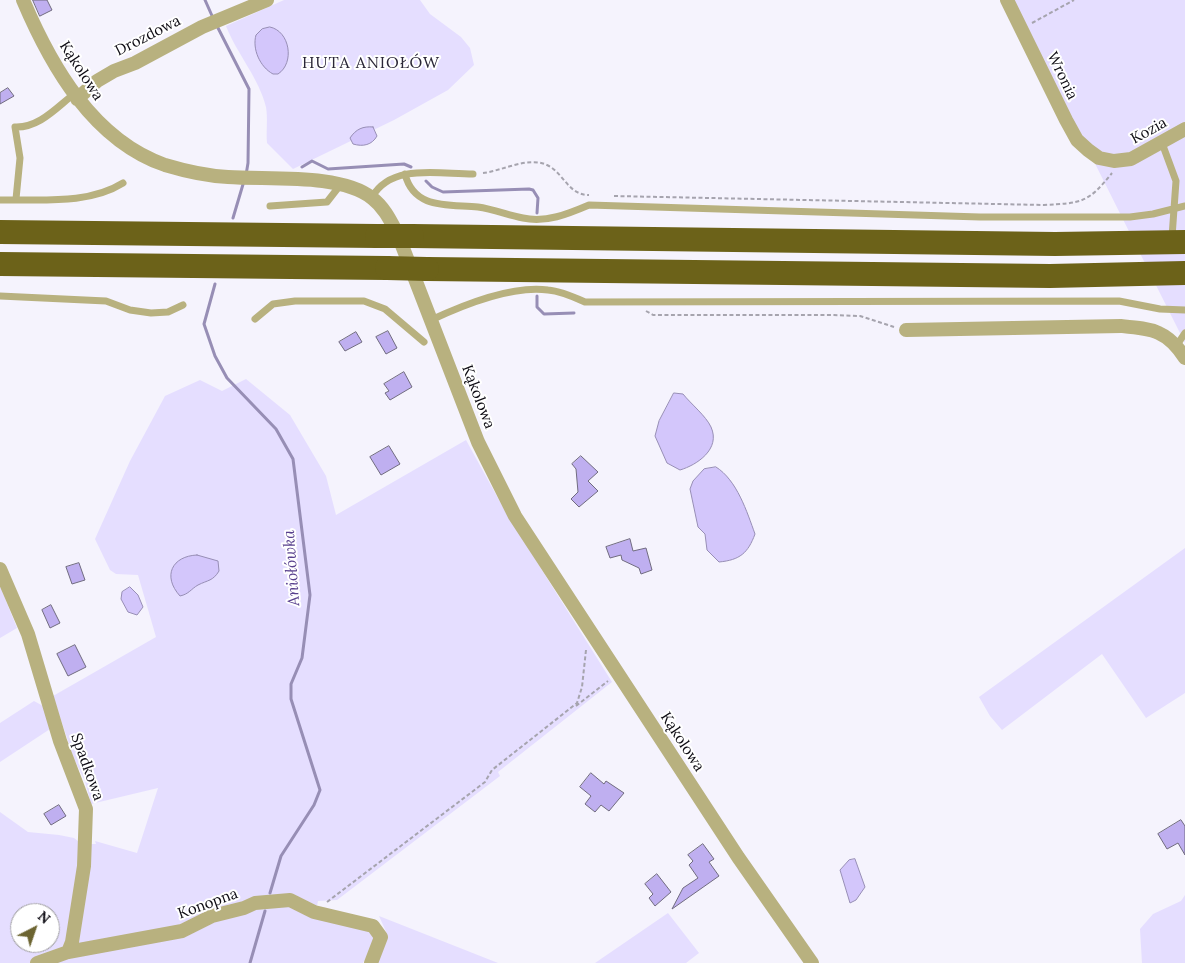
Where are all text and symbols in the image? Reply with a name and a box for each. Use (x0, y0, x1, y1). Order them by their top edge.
street label: Drozdowa (112, 12, 184, 60)
street label: Kąkolowa (55, 38, 107, 104)
street label: Wronia (1043, 49, 1081, 103)
district label: HUTA ANIOŁÓW (301, 53, 441, 73)
street label: Kozia (1128, 114, 1170, 148)
street label: Kąkolowa (458, 362, 498, 432)
water label: Aniołówka (280, 529, 304, 607)
street label: Kąkolowa (656, 709, 708, 775)
street label: Spadkowa (67, 731, 107, 803)
street label: Konopna (176, 885, 240, 923)
north arrow (10, 903, 60, 953)
text: N (34, 907, 54, 928)

